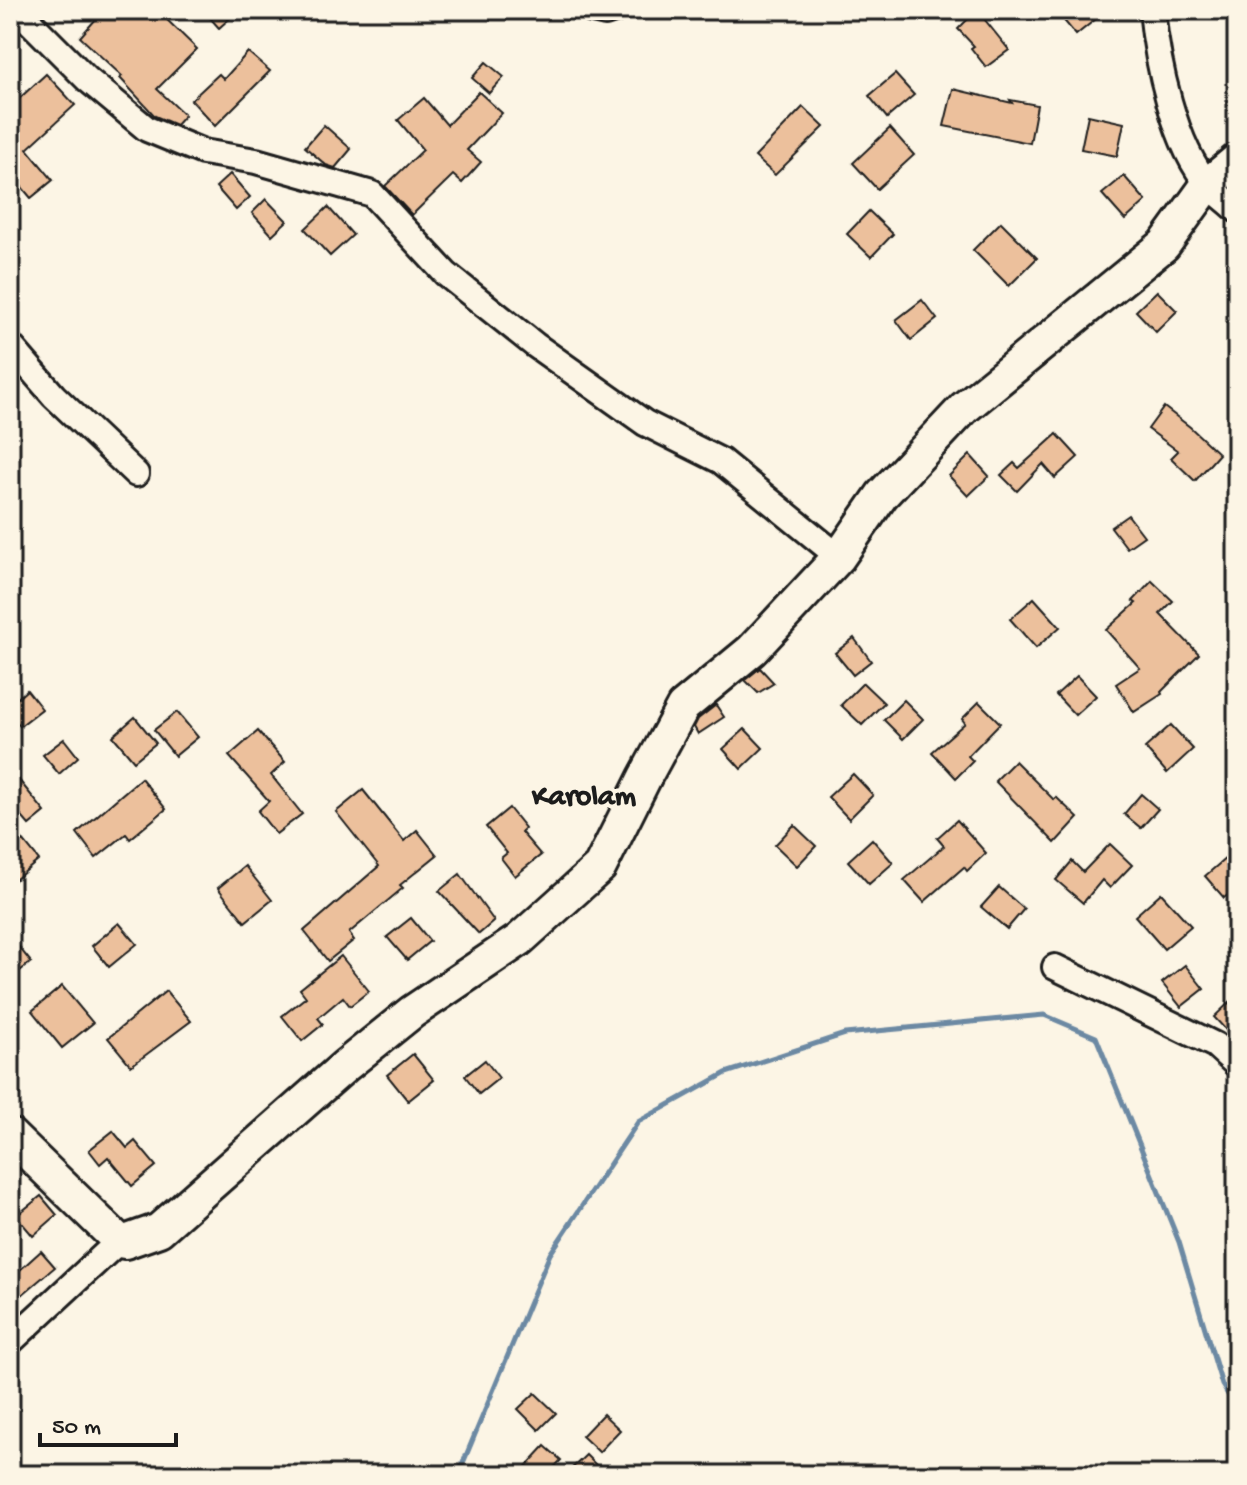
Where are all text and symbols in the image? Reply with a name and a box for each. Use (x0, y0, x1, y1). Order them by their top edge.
district label: Karolam (531, 781, 637, 816)
scale bar (40, 1397, 176, 1447)
text: 50 m (52, 1414, 101, 1443)

